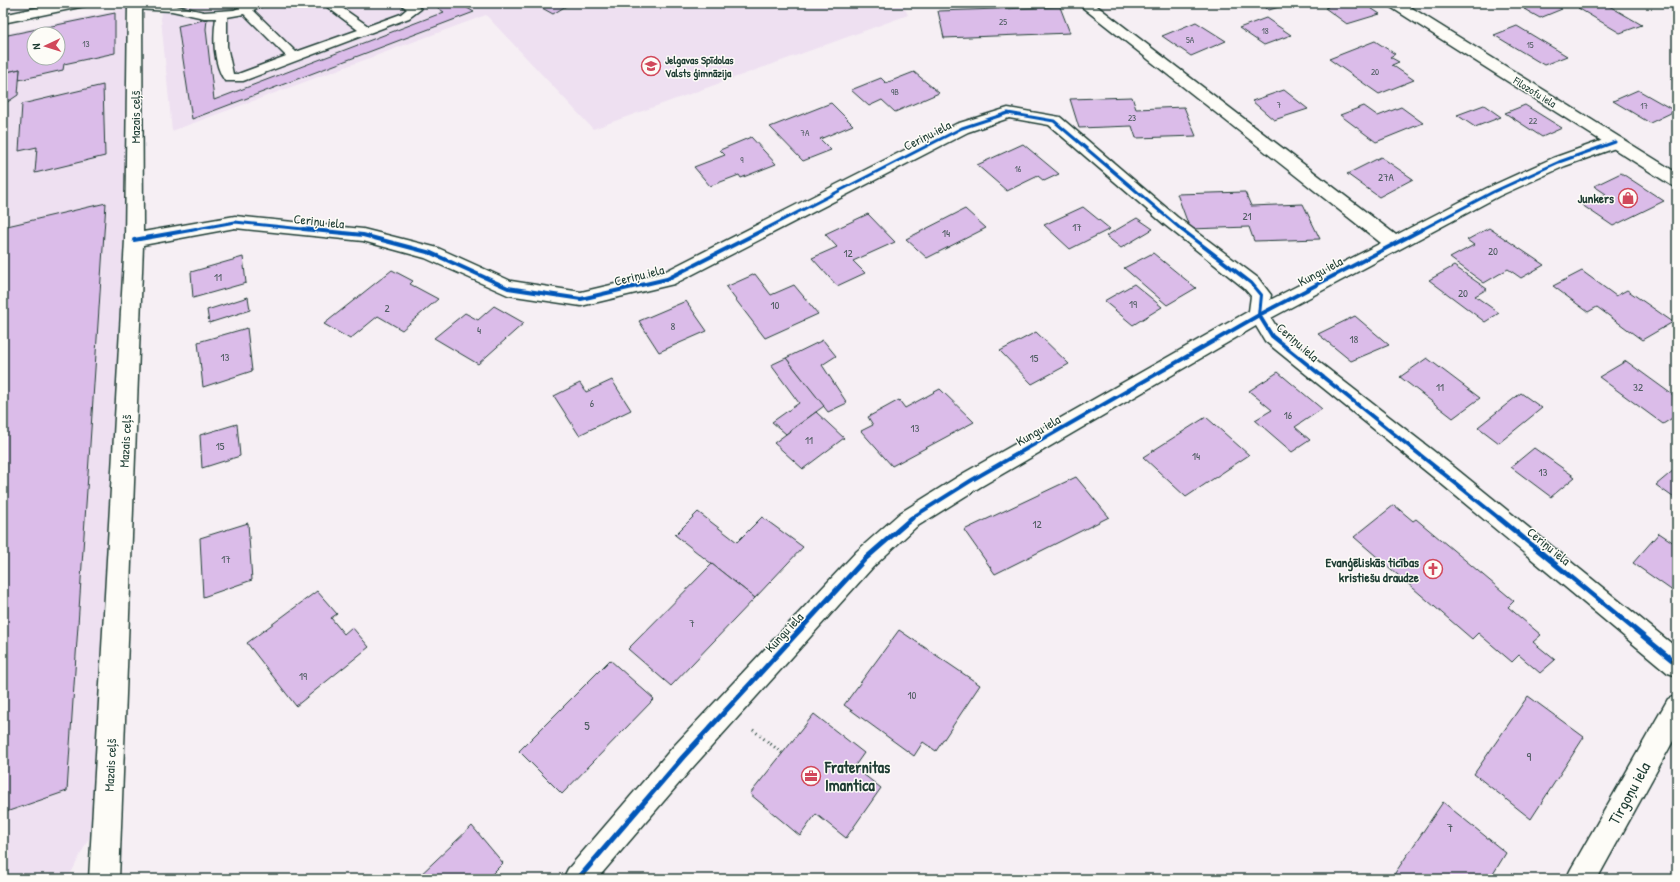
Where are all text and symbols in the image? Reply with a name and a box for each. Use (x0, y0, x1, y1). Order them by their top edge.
house number: 25 (999, 16, 1007, 28)
house number: 18 (1261, 25, 1269, 37)
north arrow (26, 26, 66, 66)
house number: 5A (1186, 34, 1195, 46)
house number: 13 (82, 38, 90, 50)
house number: 15 (1526, 39, 1534, 51)
text: N (29, 43, 43, 50)
place label: Jelgavas Spīdolas Valsts ģimnāzija (665, 53, 734, 81)
school or university icon: Jelgavas Spīdolas Valsts ģimnāzija (640, 55, 662, 77)
house number: 20 (1371, 66, 1379, 78)
street label: Filozofu iela (1510, 73, 1560, 111)
house number: 9B (891, 86, 899, 98)
street label: Mazais ceļš (126, 90, 144, 144)
house number: 7 (1277, 99, 1282, 111)
house number: 17 (1640, 100, 1648, 112)
house number: 23 (1128, 112, 1136, 124)
street label: Ceriņu iela (900, 115, 954, 155)
house number: 22 (1529, 115, 1538, 127)
house number: 7A (801, 127, 810, 139)
house number: 9 (740, 154, 744, 166)
house number: 16 (1015, 163, 1022, 175)
house number: 27A (1378, 170, 1395, 184)
shop icon: Junkers (1617, 187, 1639, 209)
place label: Junkers (1578, 189, 1614, 207)
street label: Ceriņu iela (293, 209, 345, 233)
house number: 21 (1242, 209, 1252, 223)
house number: 17 (1072, 220, 1082, 234)
house number: 14 (942, 226, 950, 240)
house number: 20 (1488, 244, 1498, 258)
house number: 12 (843, 246, 853, 260)
street label: Kungu iela (1294, 252, 1346, 290)
street label: Ceriņu iela (612, 260, 666, 290)
house number: 11 (214, 270, 222, 284)
house number: 20 (1458, 286, 1468, 300)
house number: 19 (1129, 297, 1137, 311)
house number: 10 (771, 298, 780, 312)
house number: 2 (384, 301, 390, 315)
house number: 8 (671, 319, 676, 333)
street label: Ceriņu iela (1273, 319, 1323, 365)
house number: 4 (477, 323, 481, 337)
house number: 18 (1350, 332, 1359, 346)
house number: 13 (221, 350, 230, 364)
house number: 15 (1030, 351, 1039, 365)
house number: 11 (1436, 380, 1444, 394)
house number: 32 (1633, 380, 1643, 394)
house number: 6 (590, 396, 595, 410)
house number: 16 (1284, 408, 1293, 422)
street label: Kungu iela (1012, 410, 1064, 450)
street label: Mazais ceļš (115, 414, 135, 468)
house number: 13 (911, 421, 920, 435)
house number: 11 (805, 433, 813, 447)
house number: 15 (216, 439, 225, 453)
house number: 14 (1192, 449, 1200, 463)
house number: 13 (1539, 465, 1548, 479)
house number: 12 (1032, 517, 1042, 531)
street label: Ceriņu iela (1524, 523, 1574, 569)
house number: 17 (221, 552, 231, 566)
place label: Evanģēliskās ticības kristiešu draudze (1325, 553, 1420, 586)
church icon: Evanģēliskās ticības kristiešu draudze (1422, 558, 1444, 580)
street label: Kungu iela (761, 608, 807, 656)
house number: 7 (689, 616, 695, 630)
house number: 19 (299, 669, 307, 683)
house number: 10 (908, 688, 917, 702)
house number: 5 (584, 716, 590, 734)
street label: Mazais ceļš (100, 738, 120, 792)
house number: 9 (1527, 747, 1532, 765)
place label: Fraternitas Imantica (824, 756, 891, 796)
street label: Tirgoņu iela (1603, 758, 1655, 828)
office icon: Fraternitas Imantica (800, 765, 822, 787)
house number: 7 (1447, 818, 1453, 836)

